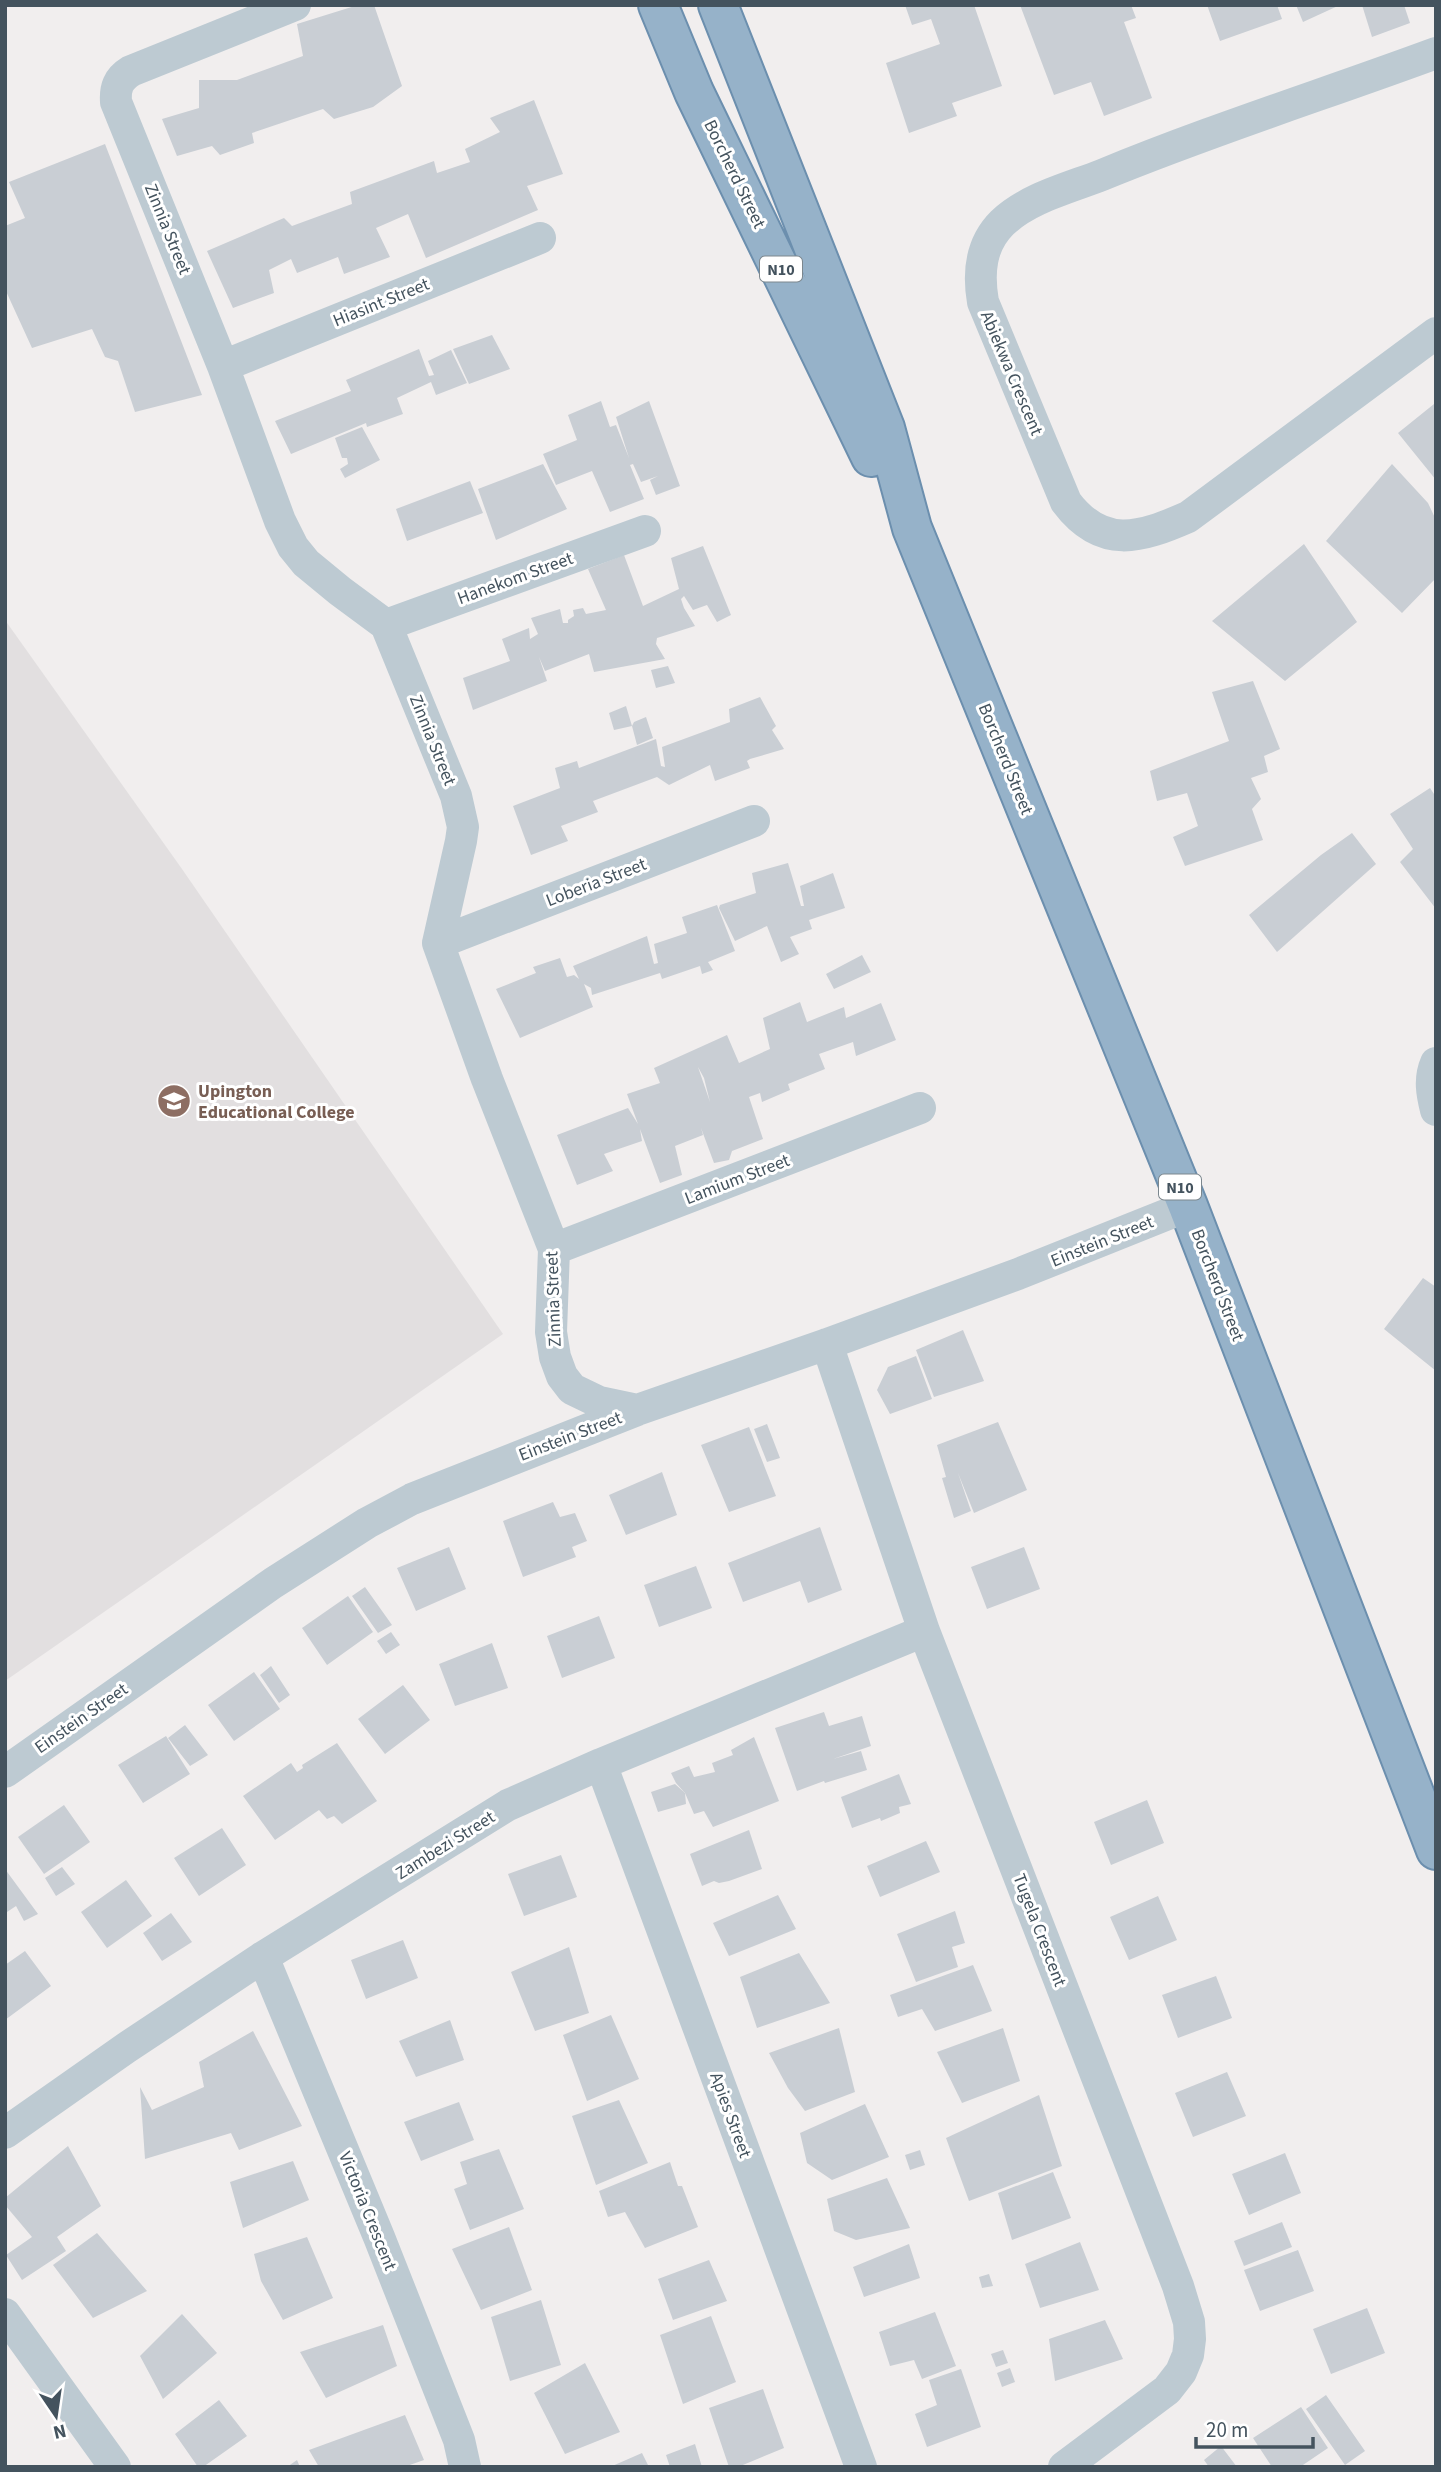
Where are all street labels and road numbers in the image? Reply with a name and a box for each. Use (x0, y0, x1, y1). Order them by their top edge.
street label: Borcherd Street (697, 116, 772, 233)
street label: Zinnia Street (138, 180, 197, 278)
road number: N10 (760, 256, 802, 282)
street label: Hiasint Street (329, 272, 433, 333)
street label: Abiekwa Crescent (974, 307, 1049, 439)
street label: Hanekom Street (454, 546, 577, 611)
street label: Zinnia Street (403, 691, 462, 789)
street label: Borcherd Street (972, 700, 1039, 819)
street label: Loberia Street (542, 852, 650, 913)
street label: Lamium Street (681, 1148, 793, 1211)
road number: N10 (1159, 1175, 1201, 1200)
street label: Einstein Street (1047, 1210, 1157, 1273)
street label: Borcherd Street (1185, 1226, 1250, 1345)
street label: Zinnia Street (539, 1251, 568, 1347)
street label: Einstein Street (515, 1405, 625, 1468)
street label: Einstein Street (30, 1677, 133, 1760)
street label: Zambezi Street (391, 1805, 500, 1886)
street label: Tugela Crescent (1007, 1870, 1073, 1990)
street label: Apies Street (704, 2069, 758, 2161)
street label: Victoria Crescent (332, 2148, 403, 2274)

